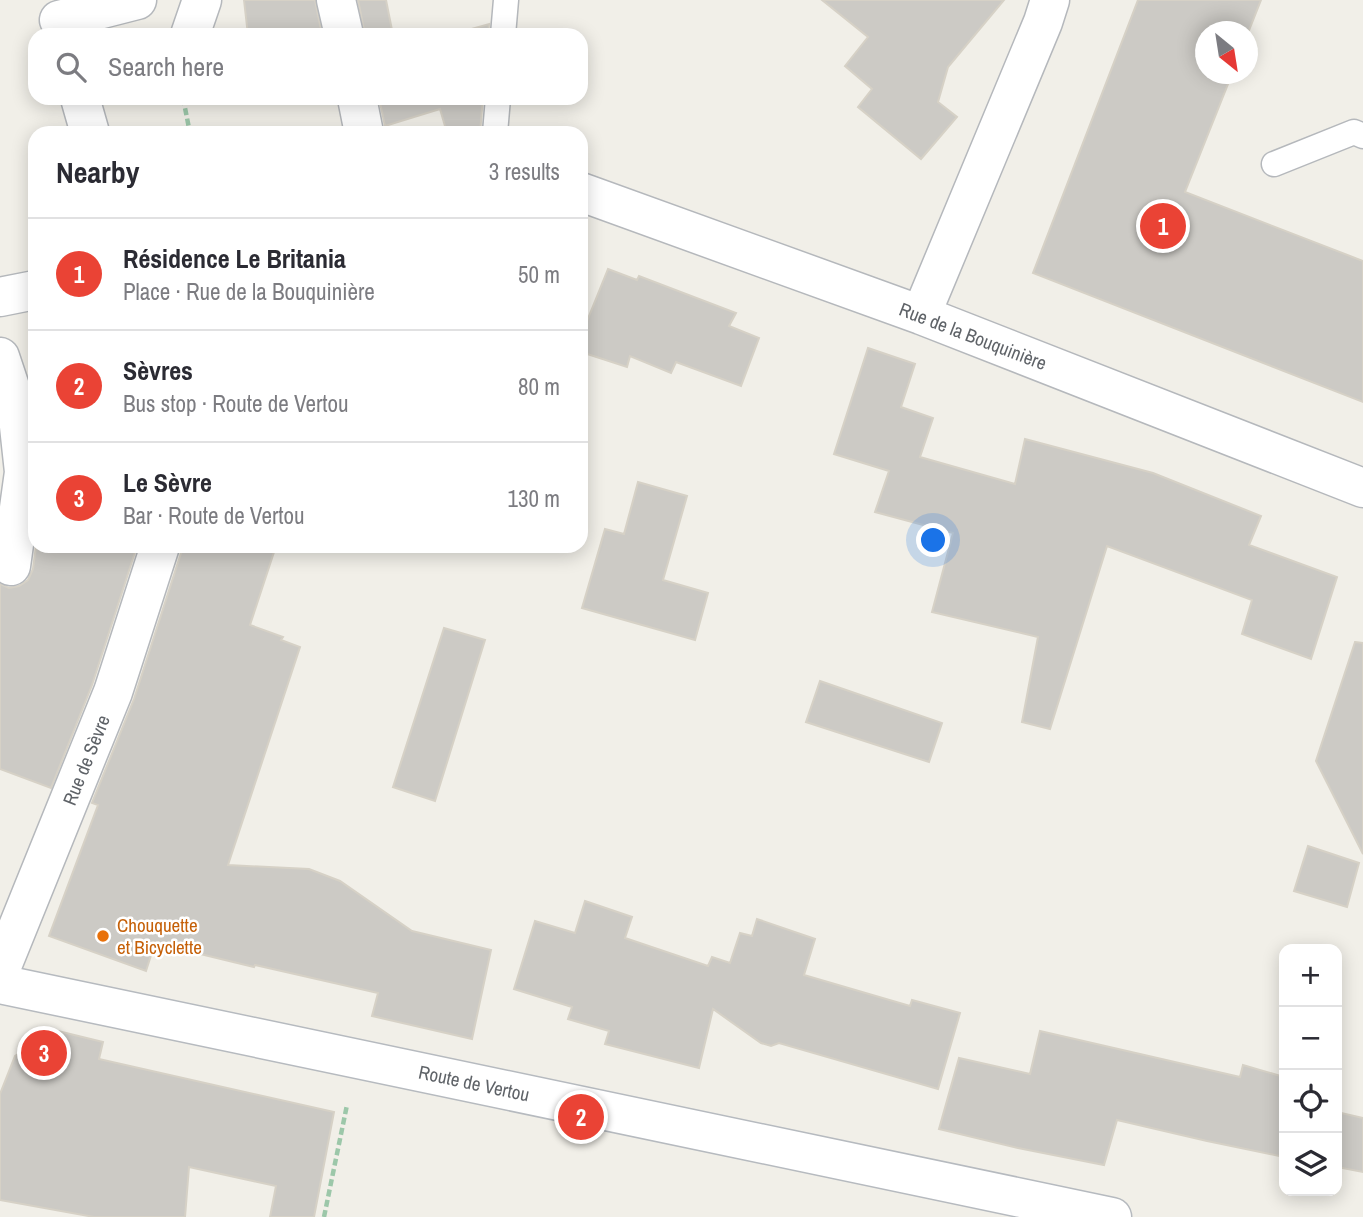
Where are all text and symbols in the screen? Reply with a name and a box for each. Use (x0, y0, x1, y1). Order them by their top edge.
north arrow (1195, 21, 1258, 84)
search box (28, 28, 588, 105)
icon: search (52, 48, 90, 86)
text: Search here (108, 49, 224, 84)
text: Nearby (56, 152, 139, 192)
text: 3 results (489, 156, 560, 187)
pin: 1 (1140, 200, 1186, 252)
text: Résidence Le Britania (123, 241, 346, 276)
text: 1 (74, 259, 84, 290)
text: 50 m (518, 259, 560, 290)
text: Place · Rue de la Bouquinière (123, 276, 375, 307)
street label: Rue de la Bouquinière (896, 296, 1050, 376)
text: Sèvres (123, 353, 193, 388)
text: 2 (74, 371, 84, 402)
text: 80 m (518, 371, 560, 402)
text: Bus stop · Route de Vertou (123, 388, 348, 419)
text: Le Sèvre (123, 465, 212, 500)
text: 3 (74, 483, 84, 514)
text: 130 m (508, 483, 560, 514)
text: Bar · Route de Vertou (123, 500, 304, 531)
your location (916, 523, 950, 557)
street label: Rue de Sèvre (56, 711, 116, 809)
place label: Chouquette et Bicyclette (117, 912, 202, 960)
marker: Chouquette et Bicyclette (95, 928, 111, 944)
map controls (1279, 944, 1342, 1196)
button: + (1279, 944, 1342, 1007)
button: − (1279, 1007, 1342, 1070)
pin: 3 (21, 1027, 67, 1079)
street label: Route de Vertou (416, 1059, 532, 1107)
button: locate (1279, 1070, 1342, 1133)
pin: 2 (558, 1091, 604, 1143)
button: layers (1279, 1133, 1342, 1196)

